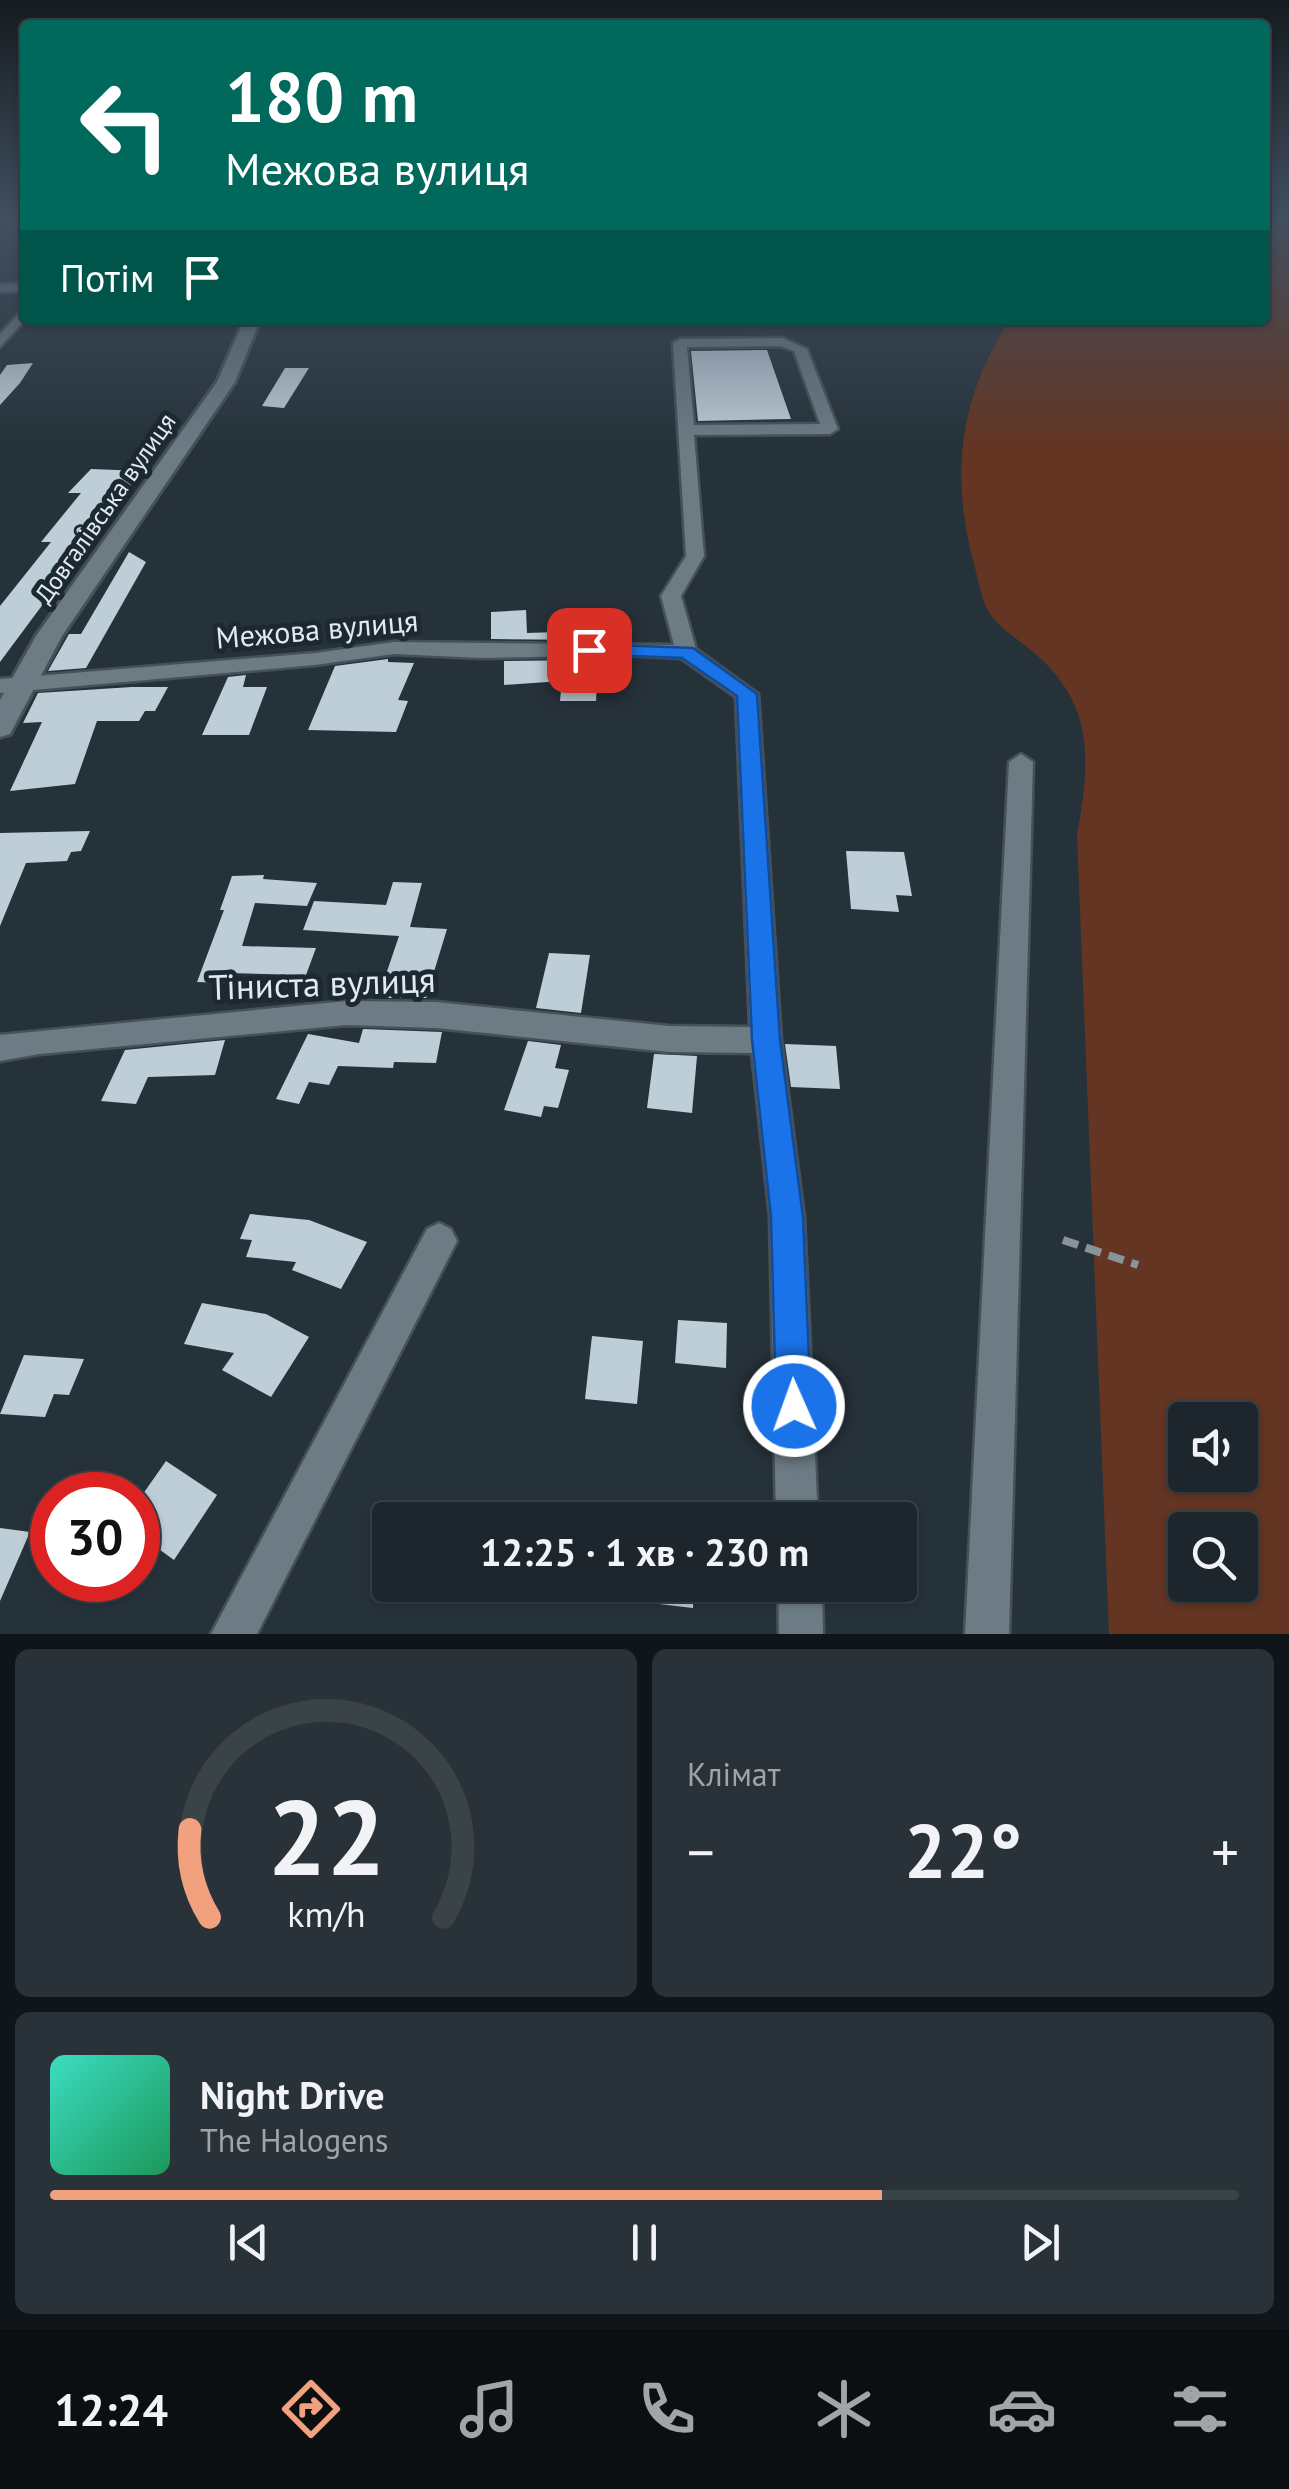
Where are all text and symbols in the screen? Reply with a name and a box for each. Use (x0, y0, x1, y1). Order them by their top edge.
text: 180 m (225, 51, 418, 141)
icon: left (60, 60, 190, 190)
text: Межова вулиця (225, 139, 529, 197)
icon: arrive (175, 250, 230, 305)
text: Потім (60, 253, 155, 302)
street label: Довгалівська вулиця (27, 407, 183, 609)
street label: Межова вулиця (214, 600, 420, 657)
pin (547, 608, 632, 693)
icon: arrive (562, 623, 617, 678)
street label: Тіниста вулиця (208, 956, 436, 1010)
position arrow (742, 1354, 846, 1458)
map controls (1168, 1402, 1258, 1602)
button: sound (1168, 1402, 1258, 1492)
speed limit sign: 30 (30, 1472, 160, 1602)
button: search (1168, 1512, 1258, 1602)
text: 12:25 · 1 хв · 230 m (480, 1527, 809, 1576)
text: Клімат (687, 1753, 780, 1795)
text: 22 (267, 1769, 385, 1904)
text: 22° (904, 1802, 1022, 1899)
text: − (687, 1816, 715, 1887)
text: + (1211, 1816, 1239, 1887)
text: km/h (287, 1891, 365, 1937)
text: Night Drive (200, 2070, 384, 2119)
text: The Halogens (200, 2119, 388, 2161)
icon: previous (221, 2215, 276, 2270)
icon: pause (617, 2215, 672, 2270)
icon: next (1013, 2215, 1068, 2270)
icon: directions (276, 2374, 346, 2444)
icon: music (454, 2374, 524, 2444)
icon: phone (632, 2374, 702, 2444)
icon: climate (809, 2374, 879, 2444)
icon: car (987, 2374, 1057, 2444)
icon: filters (1165, 2374, 1235, 2444)
text: 12:24 (54, 2380, 168, 2438)

